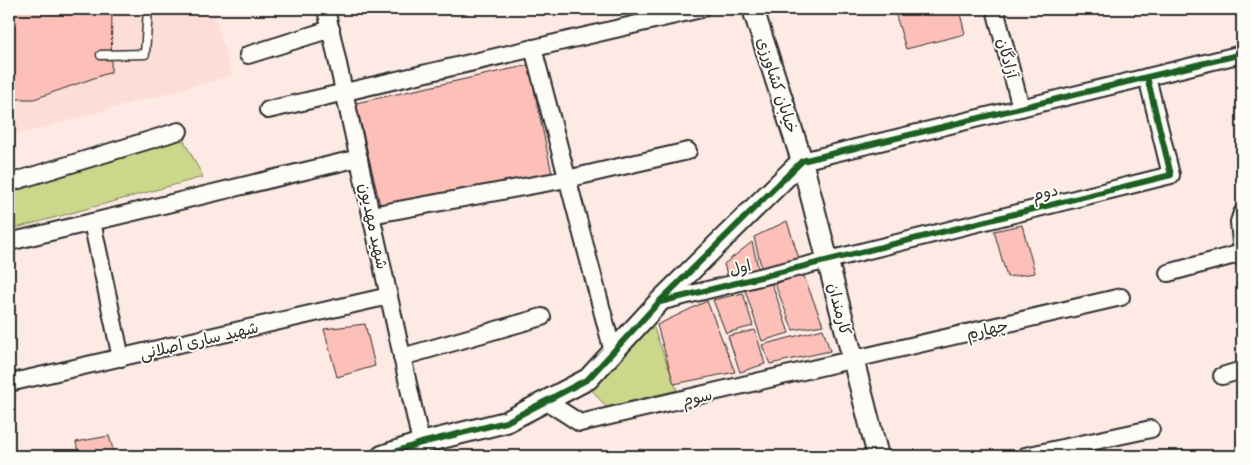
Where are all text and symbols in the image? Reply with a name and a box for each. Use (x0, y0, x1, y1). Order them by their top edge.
street label: خیابان کشاورزی (748, 33, 807, 137)
street label: آزادگان (988, 35, 1027, 83)
street label: دوم (1029, 175, 1061, 210)
street label: شهید مهدیون (350, 180, 397, 272)
street label: اول (726, 251, 754, 284)
street label: کارمندان (819, 280, 860, 339)
street label: چهارم (963, 311, 1011, 348)
street label: شهید ساری اصلانی (137, 313, 261, 368)
street label: سوم (679, 380, 715, 415)

